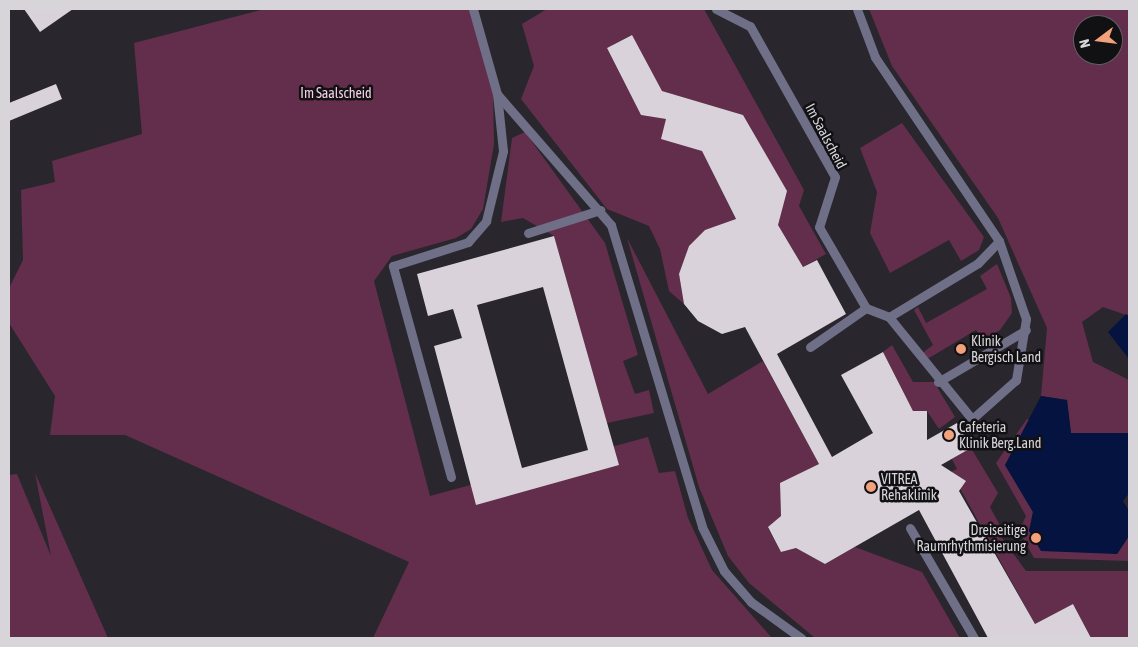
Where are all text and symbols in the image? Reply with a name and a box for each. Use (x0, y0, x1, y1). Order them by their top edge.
north arrow (1073, 15, 1123, 65)
text: N (1076, 38, 1093, 50)
park label: Im Saalscheid (300, 85, 372, 101)
street label: Im Saalscheid (802, 101, 850, 171)
place label: Klinik Bergisch Land (971, 333, 1041, 366)
marker: Klinik Bergisch Land (955, 343, 967, 355)
place label: Cafeteria Klinik Berg.Land (959, 419, 1041, 452)
marker: Cafeteria Klinik Berg.Land (943, 429, 955, 441)
place label: VITREA Rehaklinik (881, 471, 937, 504)
marker: VITREA Rehaklinik (865, 481, 877, 493)
place label: Dreiseitige Raumrhythmisierung (917, 522, 1026, 554)
marker: Dreiseitige Raumrhythmisierung (1030, 532, 1042, 544)

